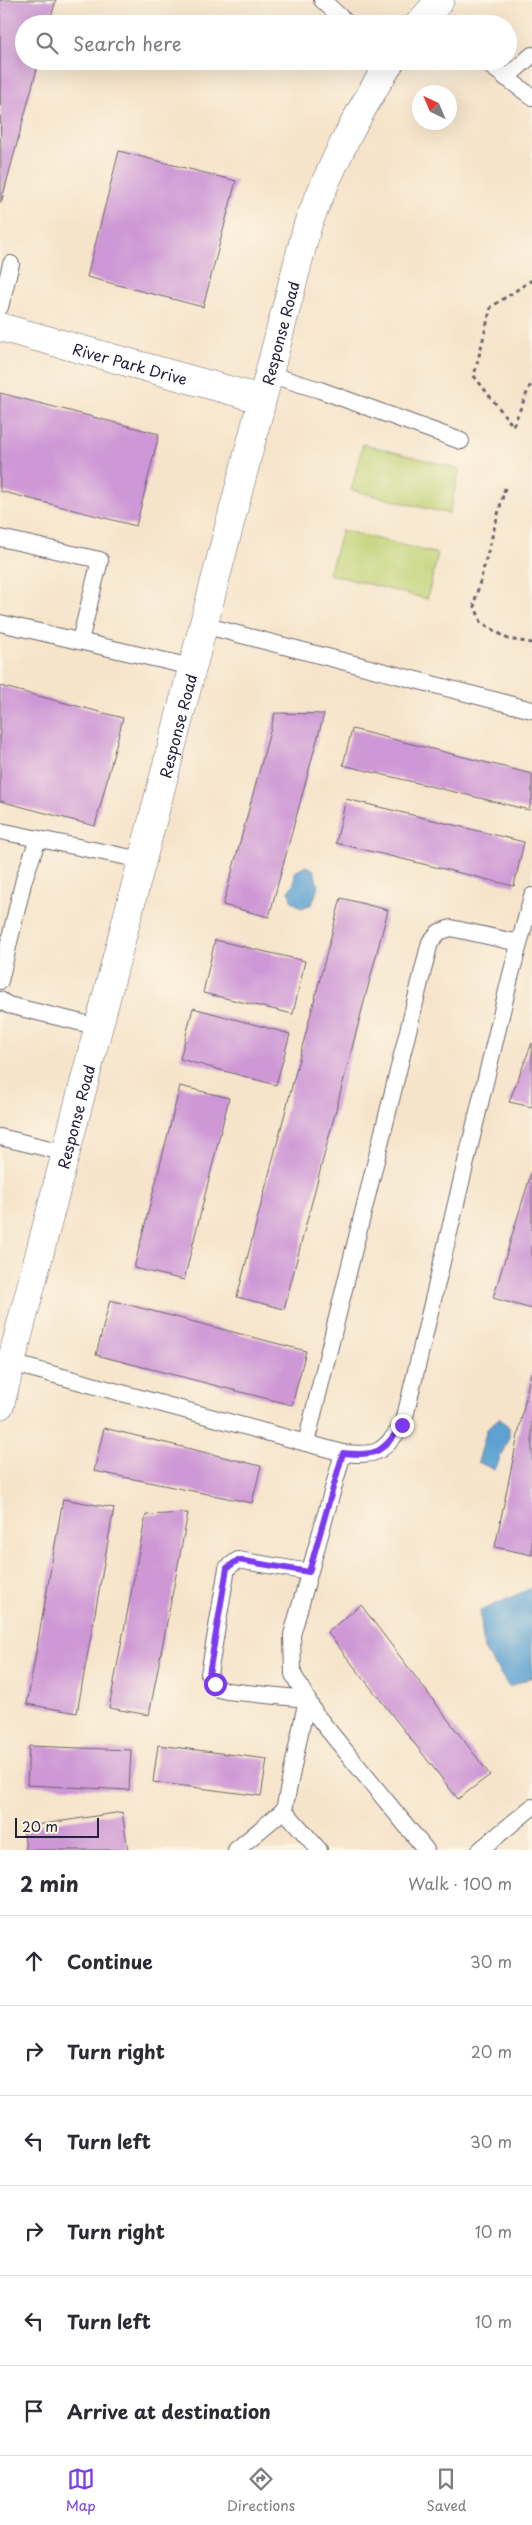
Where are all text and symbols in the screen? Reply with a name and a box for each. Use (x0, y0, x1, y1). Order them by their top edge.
search box (15, 15, 517, 70)
icon: search (33, 29, 61, 57)
text: Search here (73, 29, 182, 57)
north arrow (412, 85, 457, 130)
street label: Response Road (255, 278, 304, 387)
street label: River Park Drive (70, 336, 190, 390)
street label: Response Road (153, 671, 202, 780)
street label: Response Road (51, 1062, 100, 1171)
route end (391, 1414, 414, 1437)
route start (204, 1673, 227, 1696)
scale bar (15, 1815, 99, 1838)
text: 20 m (22, 1816, 58, 1837)
text: 2 min (20, 1867, 79, 1899)
text: Walk · 100 m (408, 1871, 512, 1895)
icon: ahead (20, 1947, 48, 1975)
text: Continue (67, 1947, 153, 1975)
text: 30 m (470, 1949, 512, 1973)
icon: right (20, 2037, 48, 2065)
text: Turn right (67, 2037, 165, 2065)
text: 20 m (471, 2039, 512, 2063)
icon: left (20, 2127, 48, 2155)
text: Turn left (67, 2127, 151, 2155)
text: 30 m (470, 2129, 512, 2153)
icon: right (20, 2217, 48, 2245)
text: Turn right (67, 2217, 165, 2245)
text: 10 m (475, 2219, 512, 2243)
icon: left (20, 2307, 48, 2335)
text: Turn left (67, 2307, 151, 2335)
text: 10 m (475, 2309, 512, 2333)
icon: arrive (20, 2397, 48, 2425)
text: Arrive at destination (67, 2397, 271, 2425)
tab: Map (66, 2465, 96, 2516)
tab: Directions (227, 2465, 295, 2516)
tab: Saved (427, 2465, 466, 2516)

